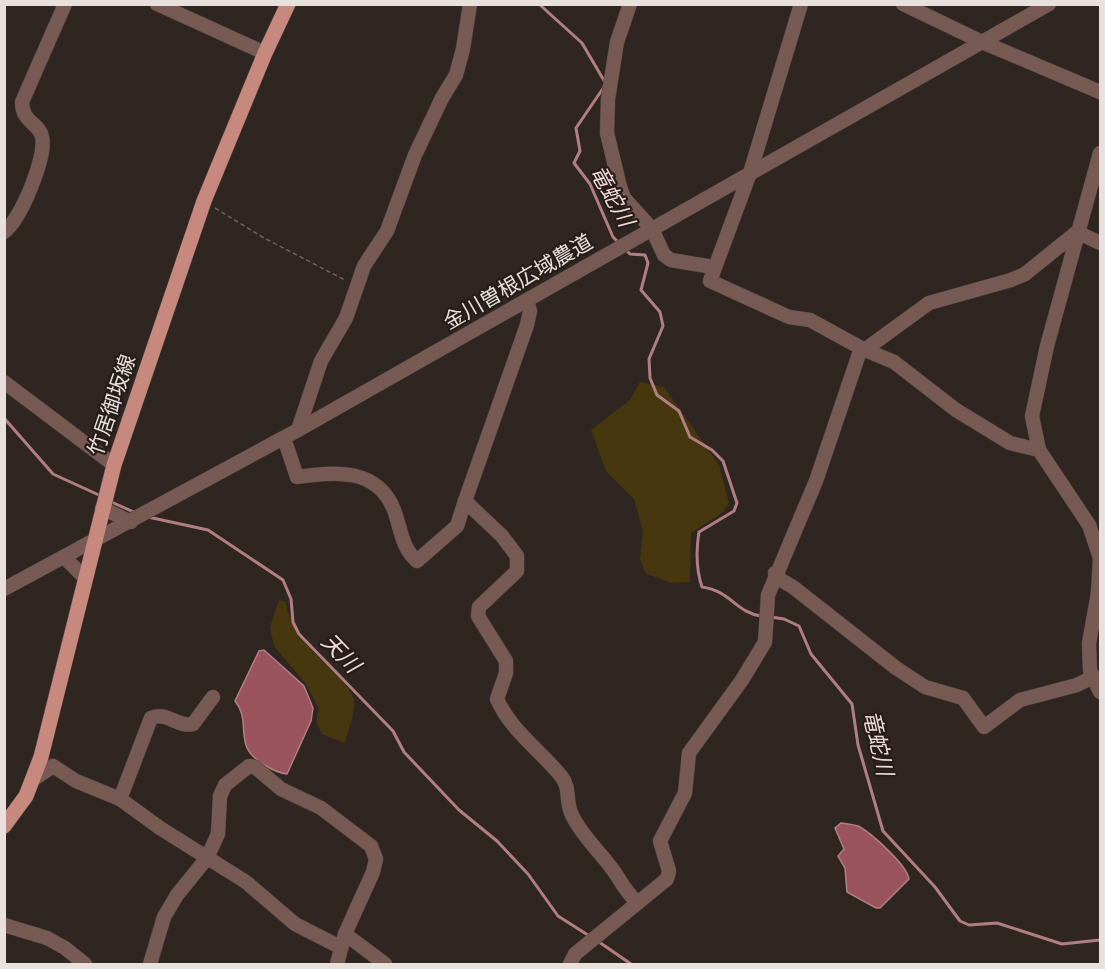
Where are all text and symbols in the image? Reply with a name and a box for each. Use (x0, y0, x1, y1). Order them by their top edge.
water label: 竜蛇川 (583, 160, 642, 234)
street label: 金川曽根広域農道 (438, 228, 598, 336)
street label: 竹居御坂線 (82, 351, 142, 459)
water label: 天川 (315, 627, 368, 680)
water label: 竜蛇川 (856, 708, 900, 780)

